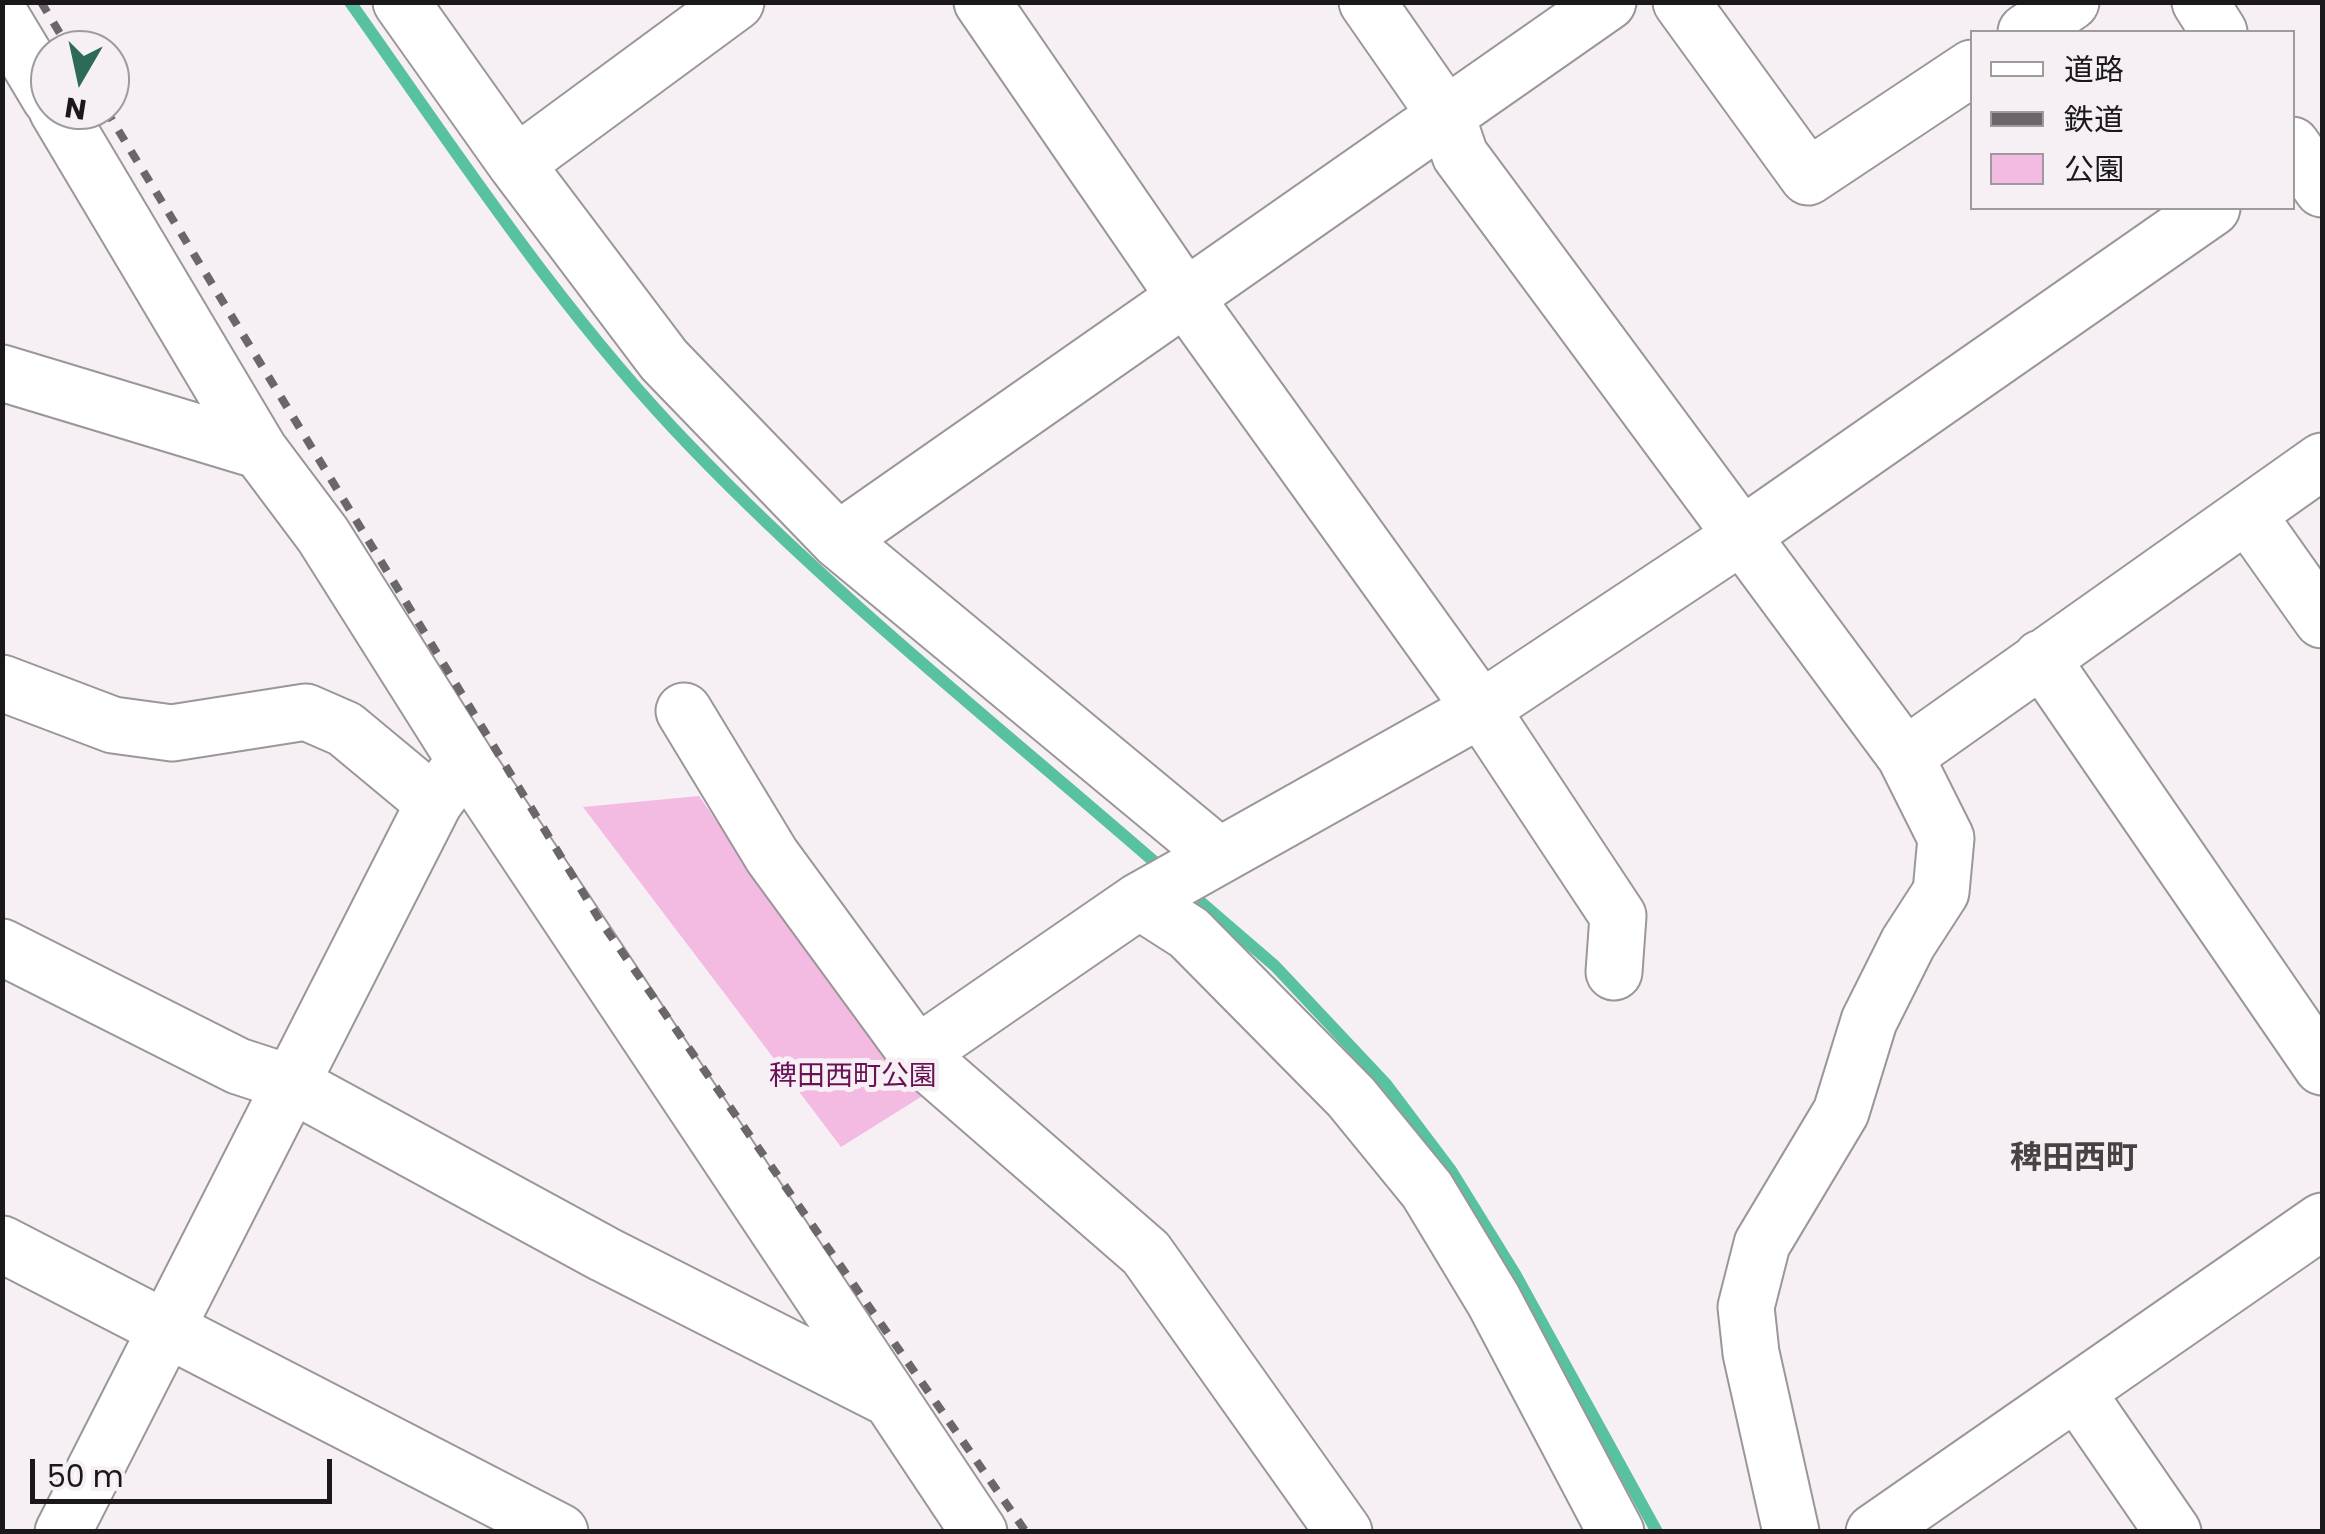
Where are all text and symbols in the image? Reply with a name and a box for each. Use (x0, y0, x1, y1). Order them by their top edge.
north arrow (30, 30, 130, 130)
legend (1970, 30, 2295, 210)
text: 道路 (2064, 48, 2124, 91)
text: N (62, 87, 89, 129)
text: 鉄道 (2064, 98, 2124, 141)
text: 公園 (2064, 148, 2124, 191)
park label: 稗田西町公園 (769, 1061, 937, 1095)
district label: 稗田西町 (2010, 1141, 2138, 1179)
scale bar (35, 1439, 338, 1501)
text: 50 m (47, 1455, 124, 1498)

